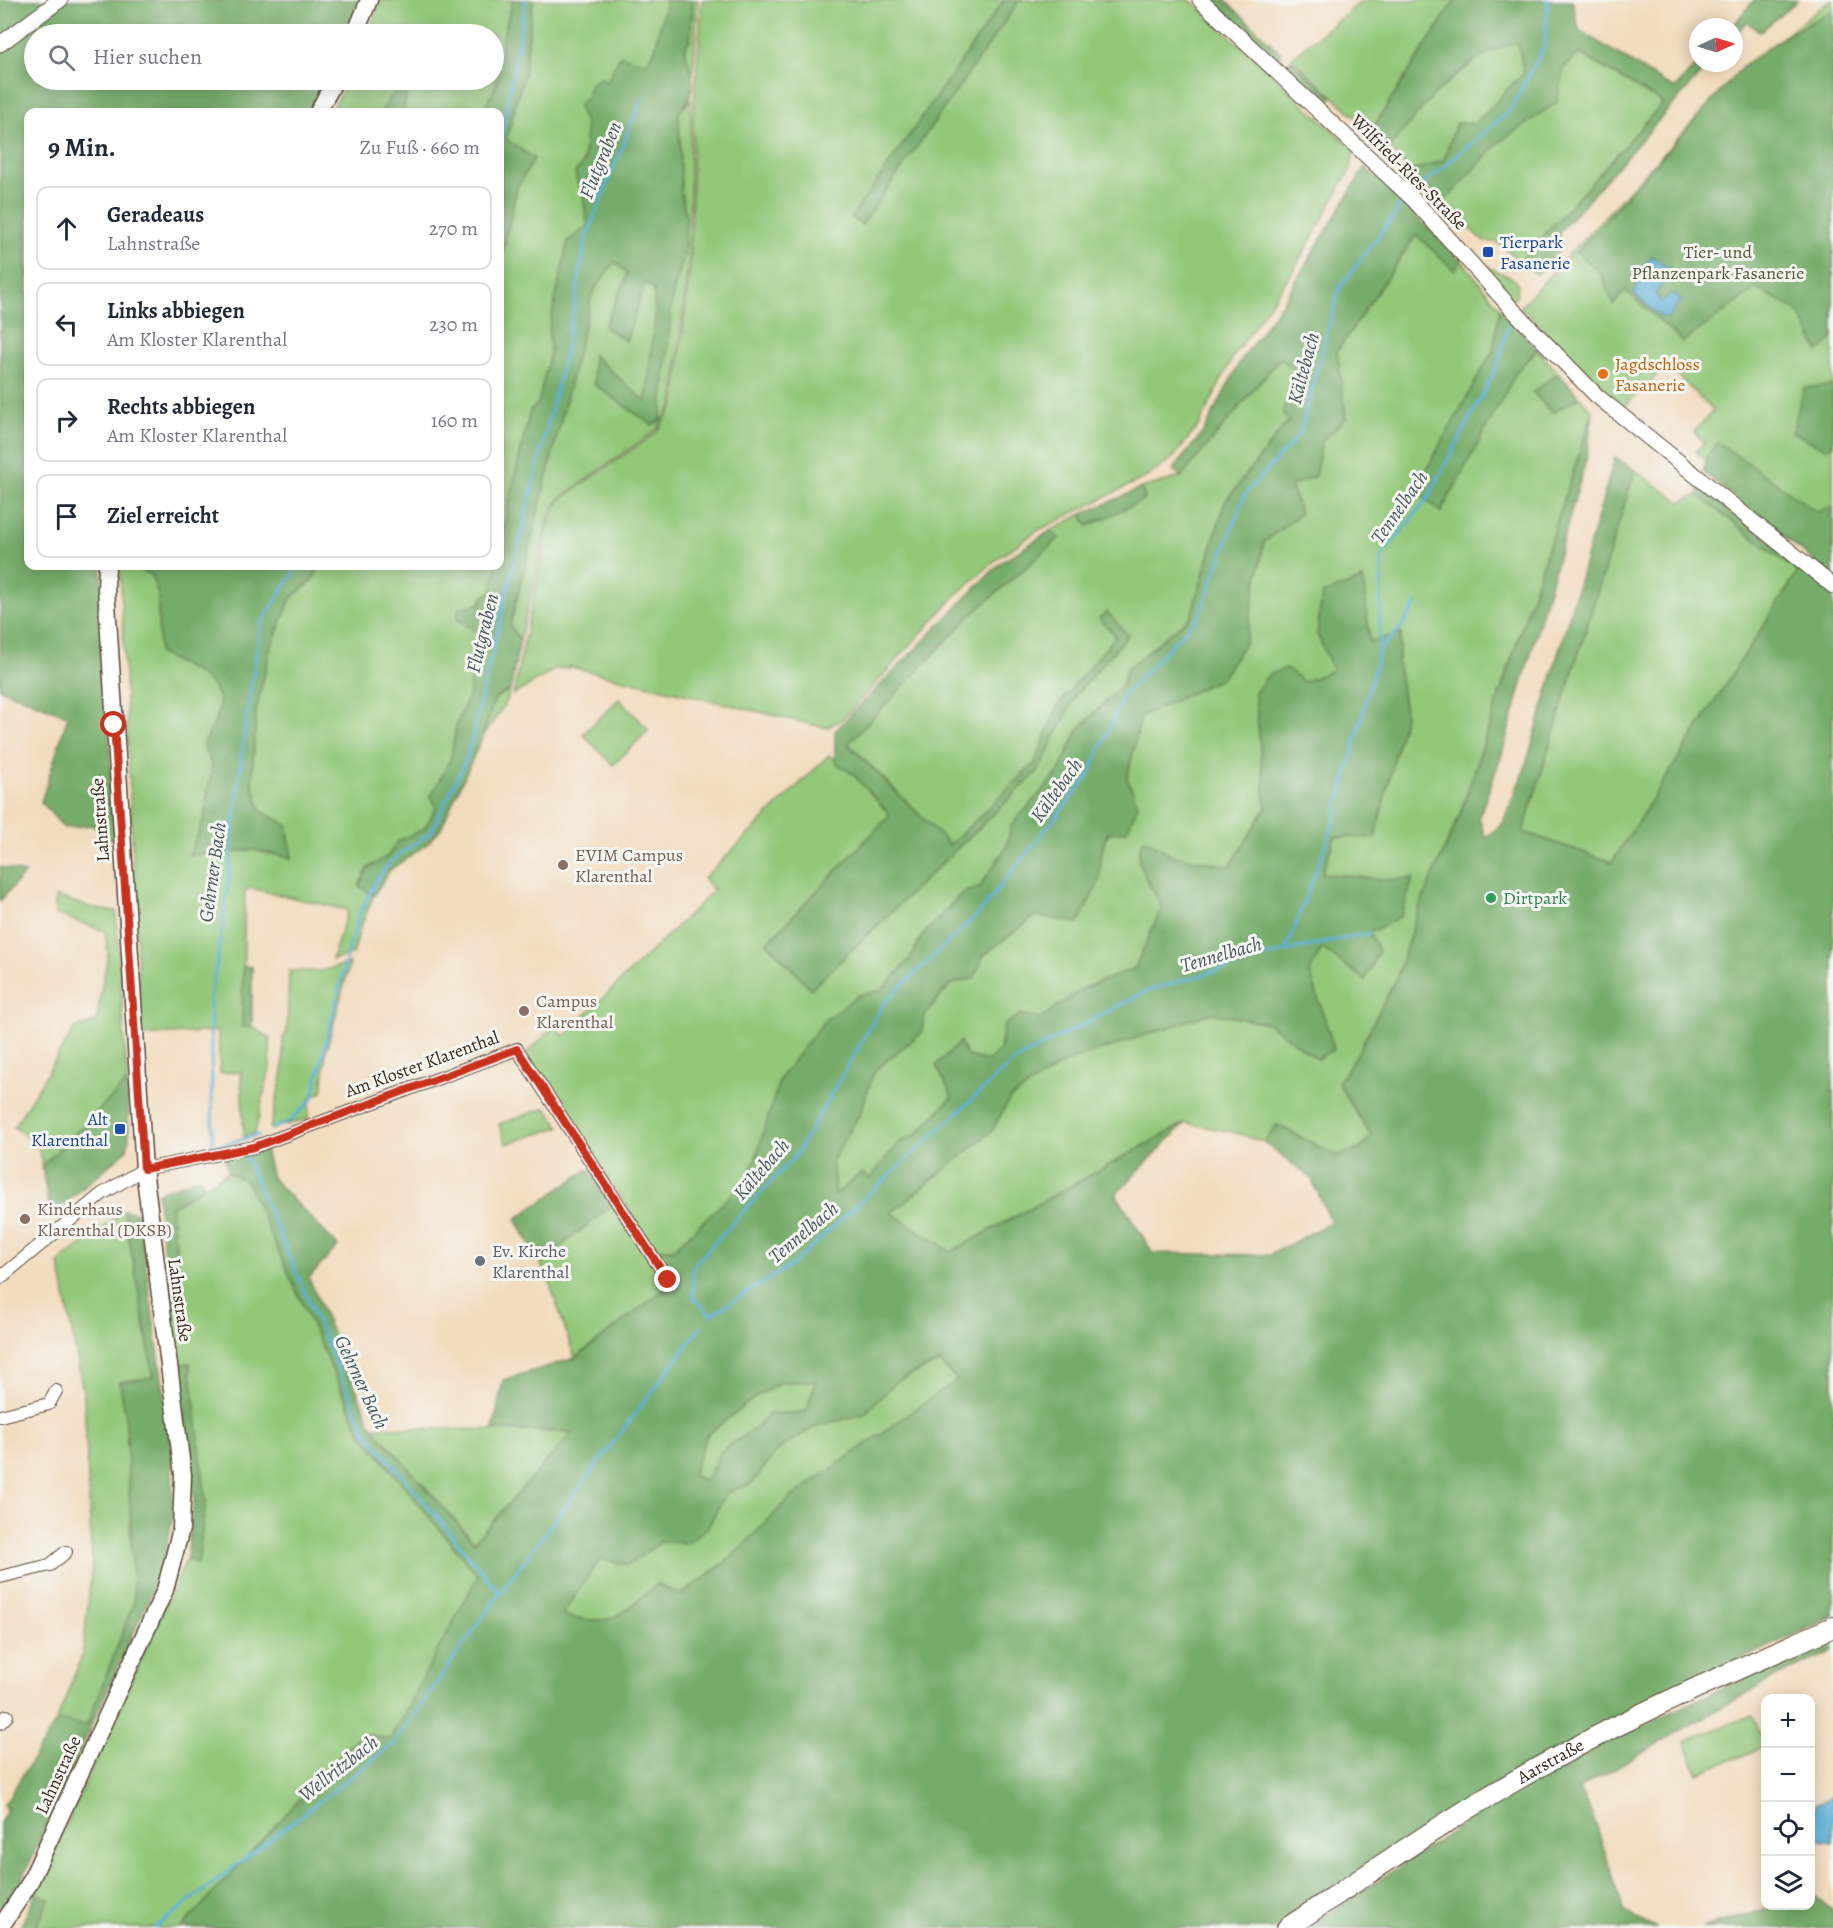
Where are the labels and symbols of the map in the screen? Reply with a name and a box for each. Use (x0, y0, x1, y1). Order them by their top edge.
north arrow (1689, 18, 1743, 72)
street label: Wilfried-Ries-Straße (1345, 108, 1472, 235)
water label: Flutgraben (573, 117, 628, 203)
place label: Tierpark Fasanerie (1500, 230, 1570, 275)
park label: Tier- und Pflanzenpark Fasanerie (1632, 240, 1804, 285)
marker: Tierpark Fasanerie (1481, 245, 1495, 259)
water label: Kältebach (1281, 329, 1326, 407)
place label: Jagdschloss Fasanerie (1615, 352, 1700, 397)
marker: Jagdschloss Fasanerie (1596, 367, 1610, 381)
water label: Tennelbach (1364, 465, 1434, 549)
water label: Flutgraben (460, 590, 505, 676)
route start (100, 711, 126, 737)
water label: Kältebach (1024, 753, 1089, 828)
street label: Lahnstraße (85, 777, 115, 863)
water label: Gehrner Bach (192, 820, 233, 924)
place label: EVIM Campus Klarenthal (575, 843, 683, 888)
marker: EVIM Campus Klarenthal (556, 858, 570, 872)
place label: Dirtpark (1503, 886, 1567, 910)
marker: Dirtpark (1484, 891, 1498, 905)
water label: Tennelbach (1177, 930, 1265, 979)
place label: Campus Klarenthal (536, 989, 614, 1034)
marker: Campus Klarenthal (517, 1004, 531, 1018)
street label: Am Kloster Klarenthal (341, 1025, 503, 1103)
place label: Alt Klarenthal (31, 1107, 109, 1152)
marker: Alt Klarenthal (113, 1122, 127, 1136)
water label: Kältebach (727, 1133, 796, 1206)
water label: Tennelbach (763, 1195, 844, 1270)
place label: Kinderhaus Klarenthal (DKSB) (37, 1197, 172, 1242)
marker: Kinderhaus Klarenthal (DKSB) (18, 1212, 32, 1226)
place label: Ev. Kirche Klarenthal (492, 1239, 570, 1284)
marker: Ev. Kirche Klarenthal (473, 1254, 487, 1268)
street label: Lahnstraße (162, 1257, 198, 1343)
route end (654, 1266, 680, 1292)
water label: Gehrner Bach (328, 1331, 395, 1434)
water label: Wellritzbach (293, 1729, 384, 1808)
street label: Lahnstraße (29, 1732, 87, 1818)
street label: Aarstraße (1512, 1733, 1588, 1790)

